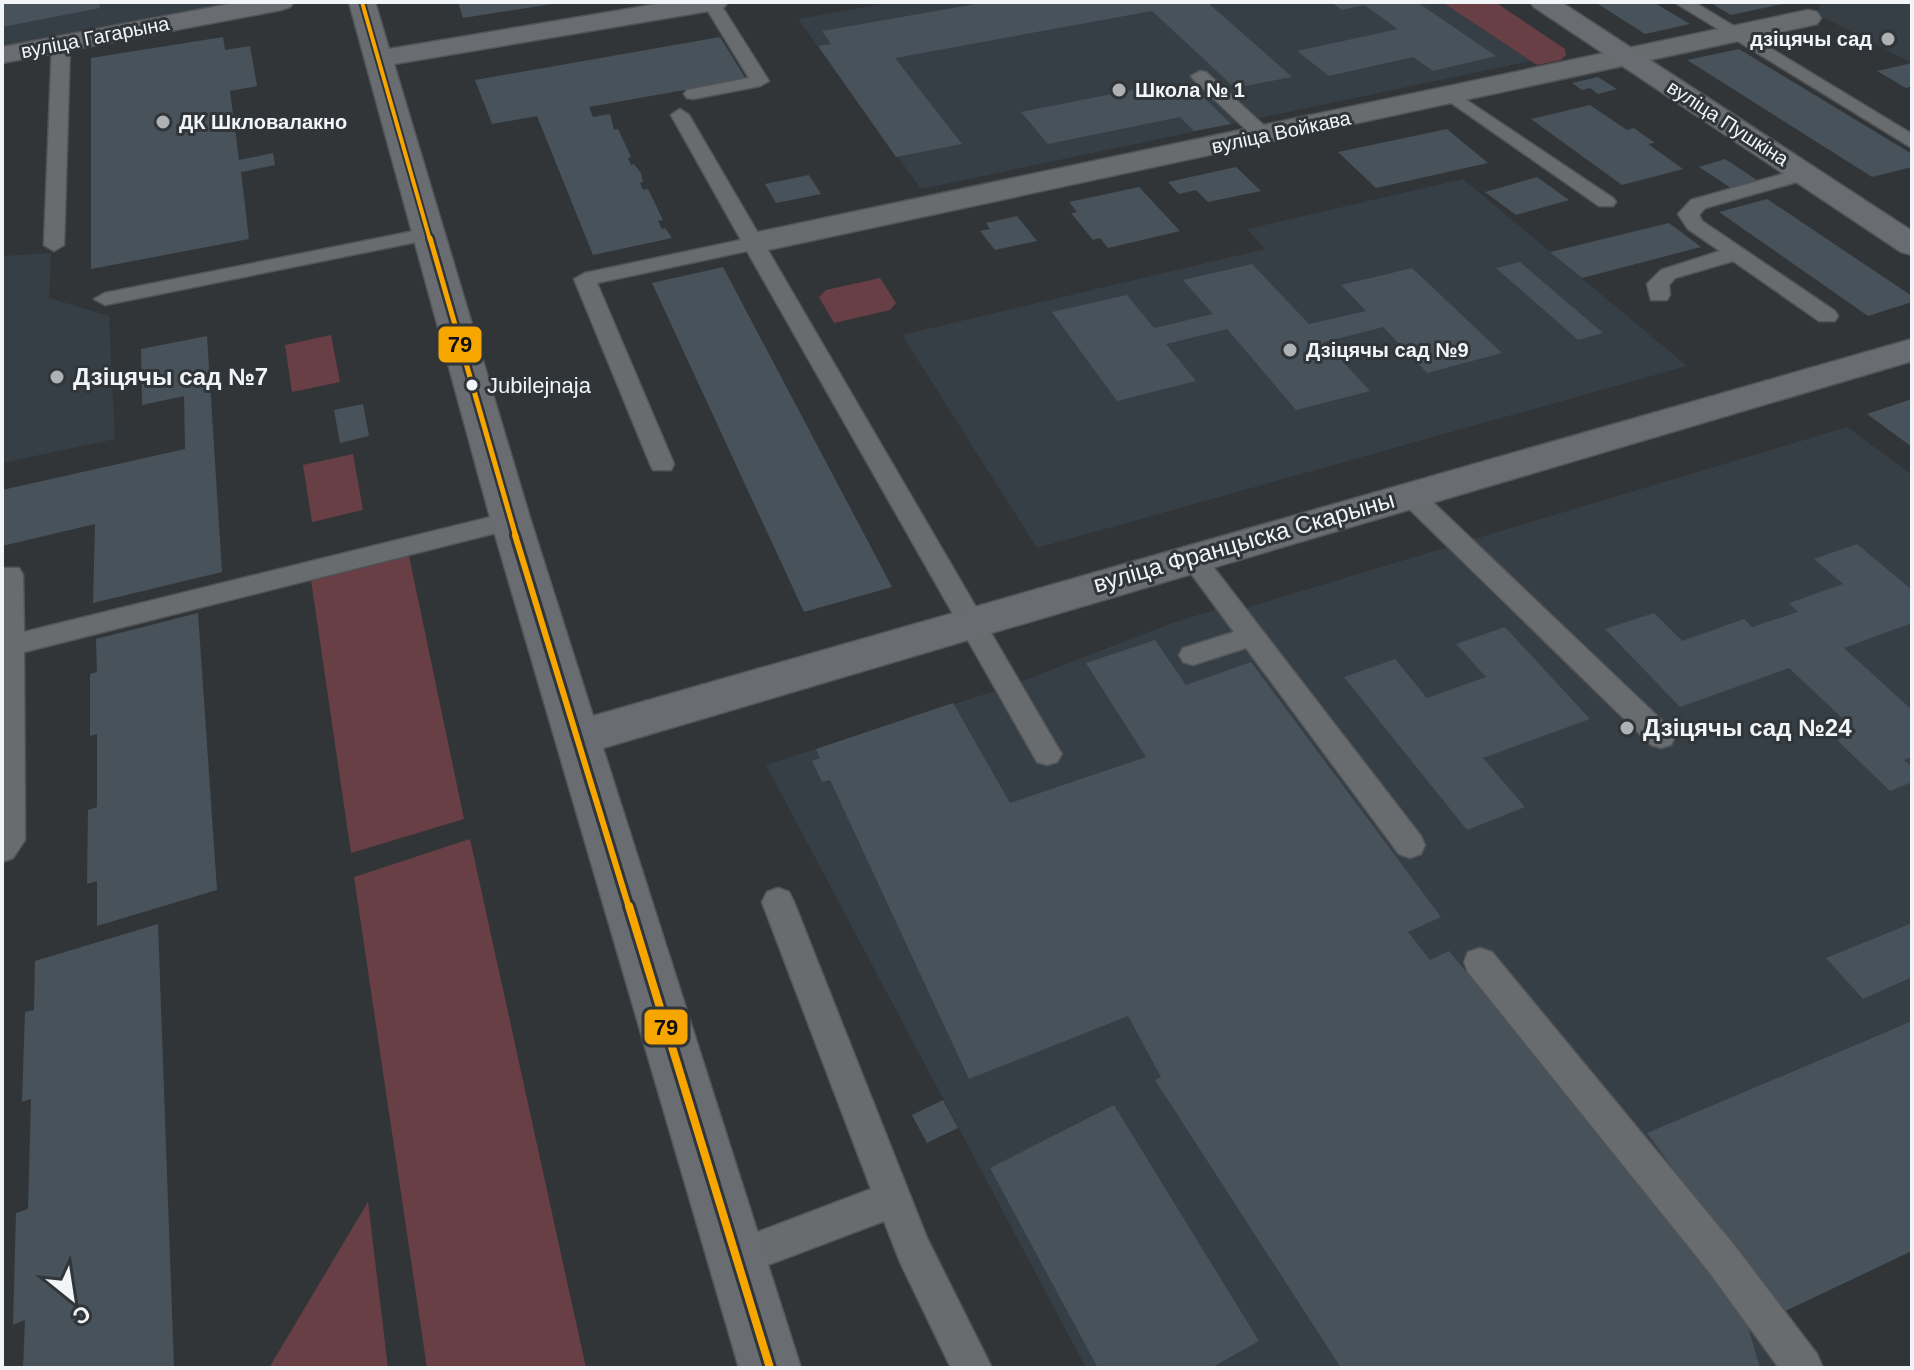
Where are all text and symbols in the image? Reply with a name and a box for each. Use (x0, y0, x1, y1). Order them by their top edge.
street label: вуліца Гагарына (19, 12, 172, 62)
place label: дзіцячы сад (1750, 28, 1872, 50)
marker: дзіцячы сад (1879, 30, 1897, 48)
street label: вуліца Пушкіна (1663, 76, 1793, 171)
place label: Школа № 1 (1135, 79, 1245, 101)
marker: Школа № 1 (1110, 81, 1128, 99)
street label: вуліца Войкава (1210, 106, 1353, 157)
place label: ДК Шкловалакно (179, 111, 347, 133)
marker: ДК Шкловалакно (154, 113, 172, 131)
line badge: 79 (437, 325, 483, 364)
text: 79 (448, 332, 472, 357)
place label: Дзіцячы сад №9 (1306, 339, 1469, 361)
marker: Дзіцячы сад №9 (1281, 341, 1299, 359)
place label: Дзіцячы сад №7 (73, 363, 268, 390)
marker: Дзіцячы сад №7 (48, 368, 66, 386)
place label: Jubilejnaja (487, 373, 592, 398)
marker: Jubilejnaja (464, 377, 480, 393)
street label: вуліца Францыска Скарыны (1090, 486, 1397, 597)
place label: Дзіцячы сад №24 (1643, 714, 1852, 741)
marker: Дзіцячы сад №24 (1618, 719, 1636, 737)
line badge: 79 (643, 1008, 689, 1046)
text: 79 (654, 1015, 678, 1040)
north arrow (32, 1258, 112, 1338)
text: С (69, 1300, 95, 1330)

